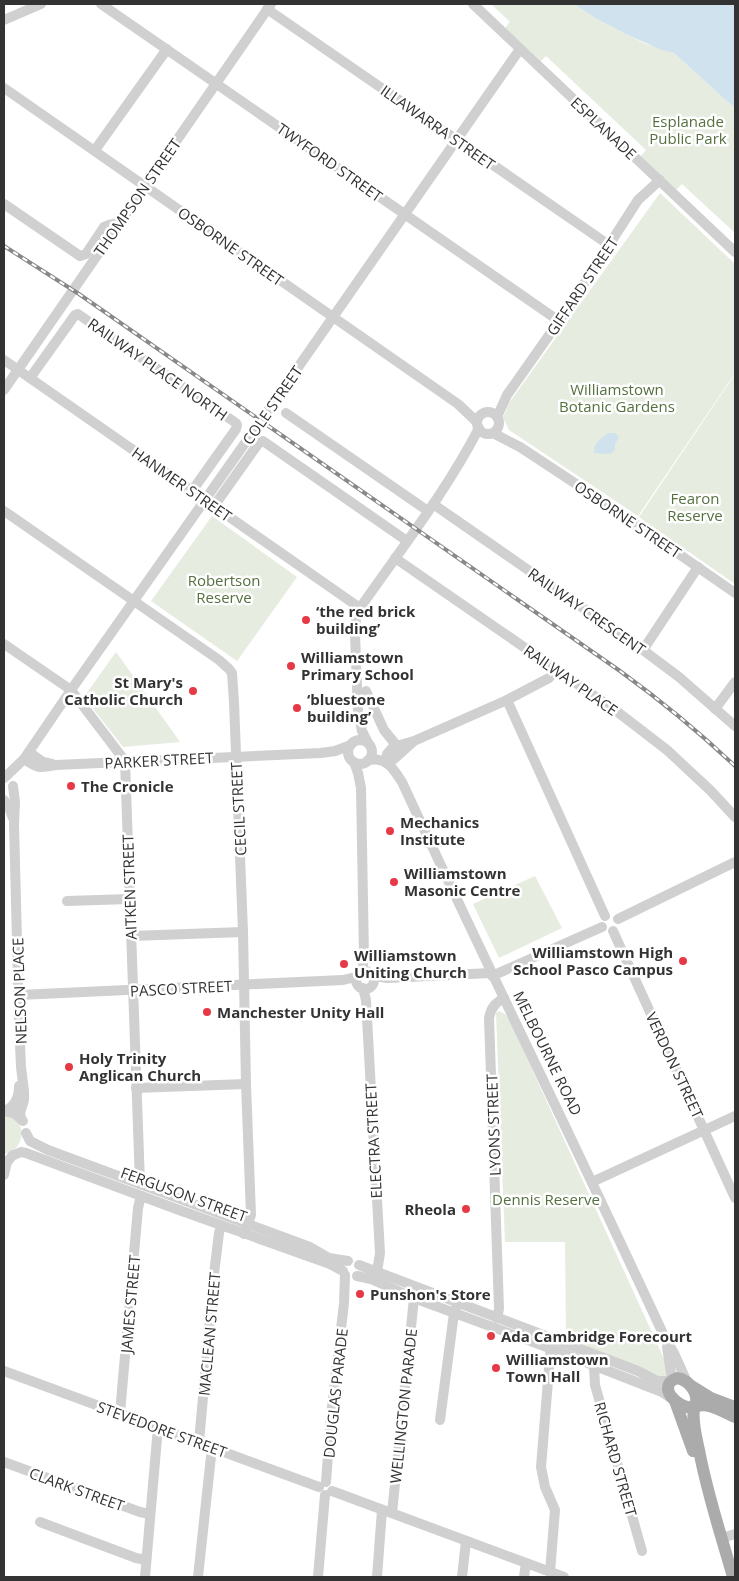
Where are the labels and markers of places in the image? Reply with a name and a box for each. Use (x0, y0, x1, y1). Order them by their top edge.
place label: ‘the red brick building’ (316, 601, 416, 638)
marker: ‘the red brick building’ (300, 614, 312, 626)
place label: Williamstown Primary School (301, 647, 414, 684)
marker: Williamstown Primary School (285, 660, 297, 672)
place label: St Mary's Catholic Church (64, 672, 183, 709)
marker: St Mary's Catholic Church (187, 685, 199, 697)
place label: ‘bluestone building’ (307, 689, 385, 726)
marker: ‘bluestone building’ (291, 702, 303, 714)
place label: The Cronicle (81, 776, 174, 796)
marker: The Cronicle (65, 780, 77, 792)
place label: Mechanics Institute (400, 812, 479, 849)
marker: Mechanics Institute (384, 825, 396, 837)
place label: Williamstown Masonic Centre (404, 863, 521, 900)
marker: Williamstown Masonic Centre (388, 876, 400, 888)
place label: Williamstown High School Pasco Campus (513, 942, 673, 979)
place label: Williamstown Uniting Church (354, 945, 467, 982)
marker: Williamstown High School Pasco Campus (677, 955, 689, 967)
marker: Williamstown Uniting Church (338, 958, 350, 970)
place label: Manchester Unity Hall (217, 1002, 384, 1022)
marker: Manchester Unity Hall (201, 1006, 213, 1018)
place label: Holy Trinity Anglican Church (79, 1048, 201, 1085)
marker: Holy Trinity Anglican Church (63, 1061, 75, 1073)
place label: Rheola (404, 1199, 456, 1219)
marker: Rheola (460, 1203, 472, 1215)
place label: Punshon's Store (370, 1284, 491, 1304)
marker: Punshon's Store (354, 1288, 366, 1300)
place label: Ada Cambridge Forecourt (501, 1326, 693, 1346)
marker: Ada Cambridge Forecourt (485, 1330, 497, 1342)
place label: Williamstown Town Hall (506, 1349, 609, 1386)
marker: Williamstown Town Hall (490, 1362, 502, 1374)

